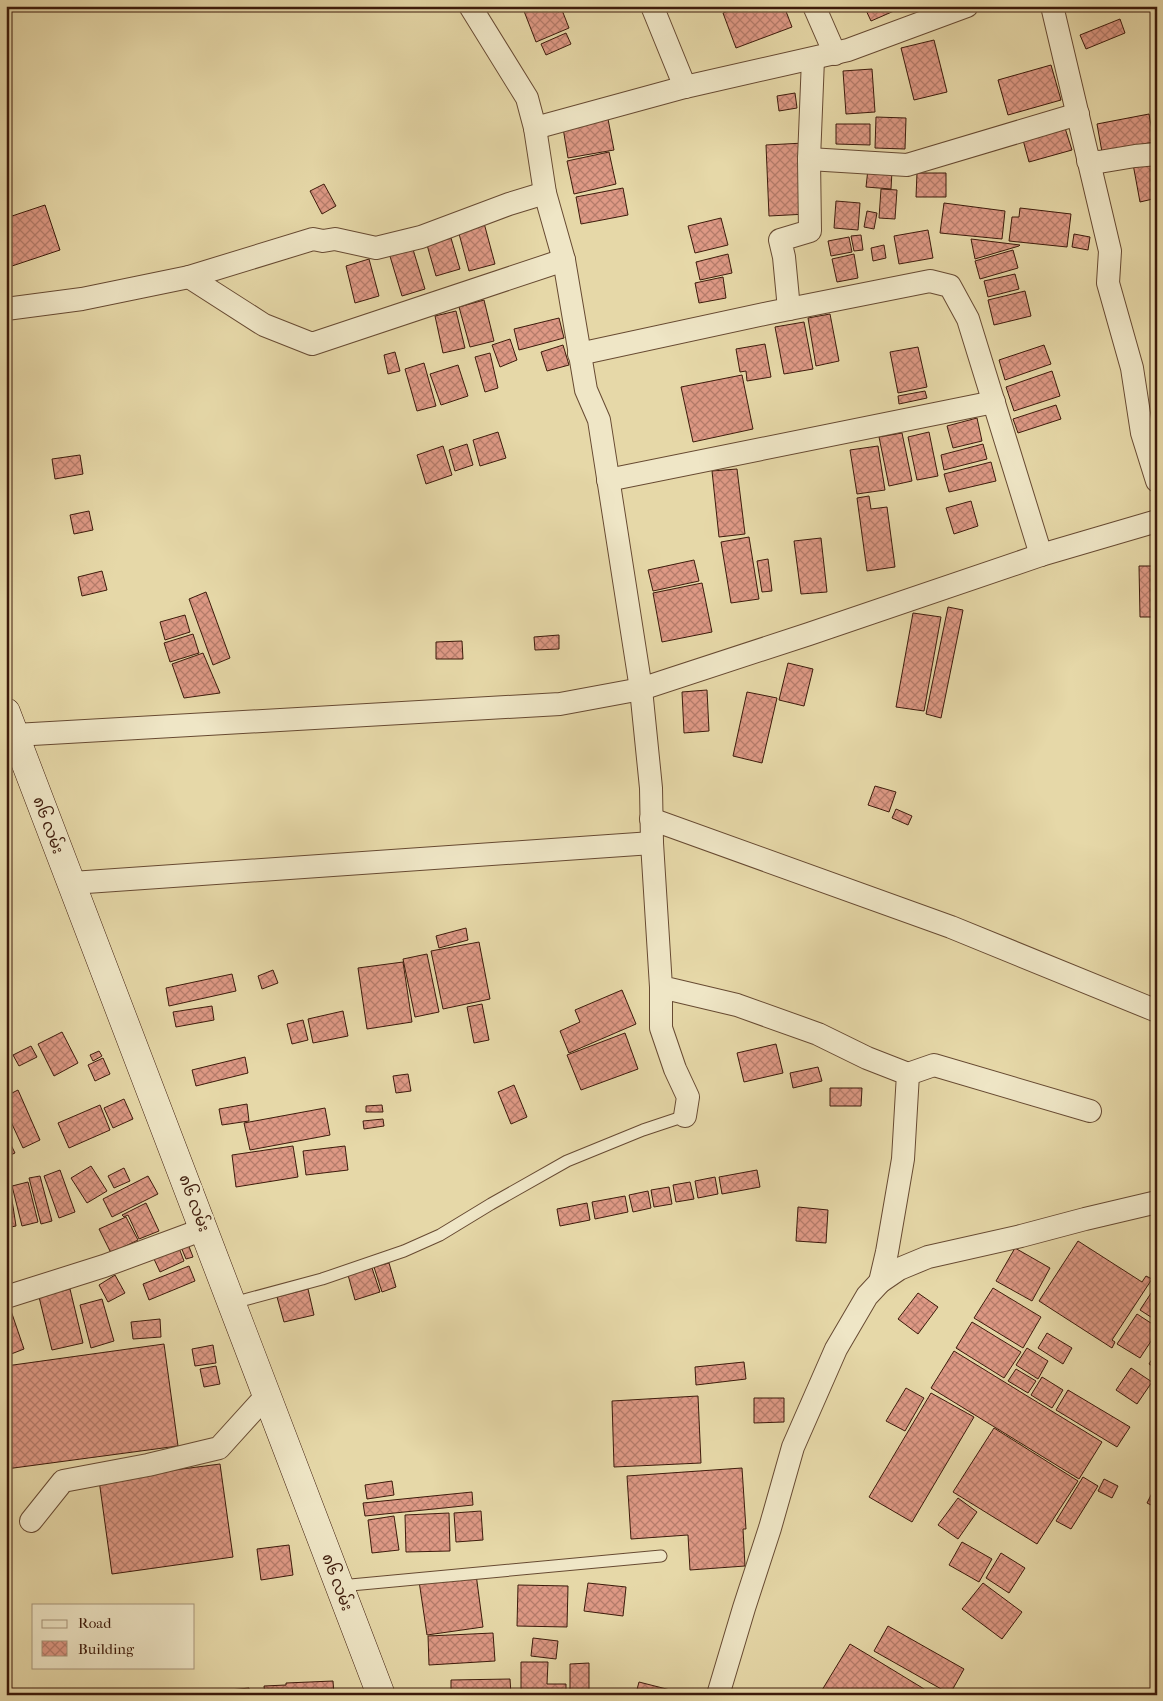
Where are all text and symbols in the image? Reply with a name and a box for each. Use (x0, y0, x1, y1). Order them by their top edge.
street label: ၈၆ လမ်း (29, 793, 70, 856)
street label: ၈၆ လမ်း (175, 1171, 216, 1234)
street label: ၈၆ လမ်း (318, 1550, 359, 1613)
legend (32, 1604, 195, 1668)
text: Road (78, 1614, 112, 1632)
text: Building (78, 1640, 135, 1658)

